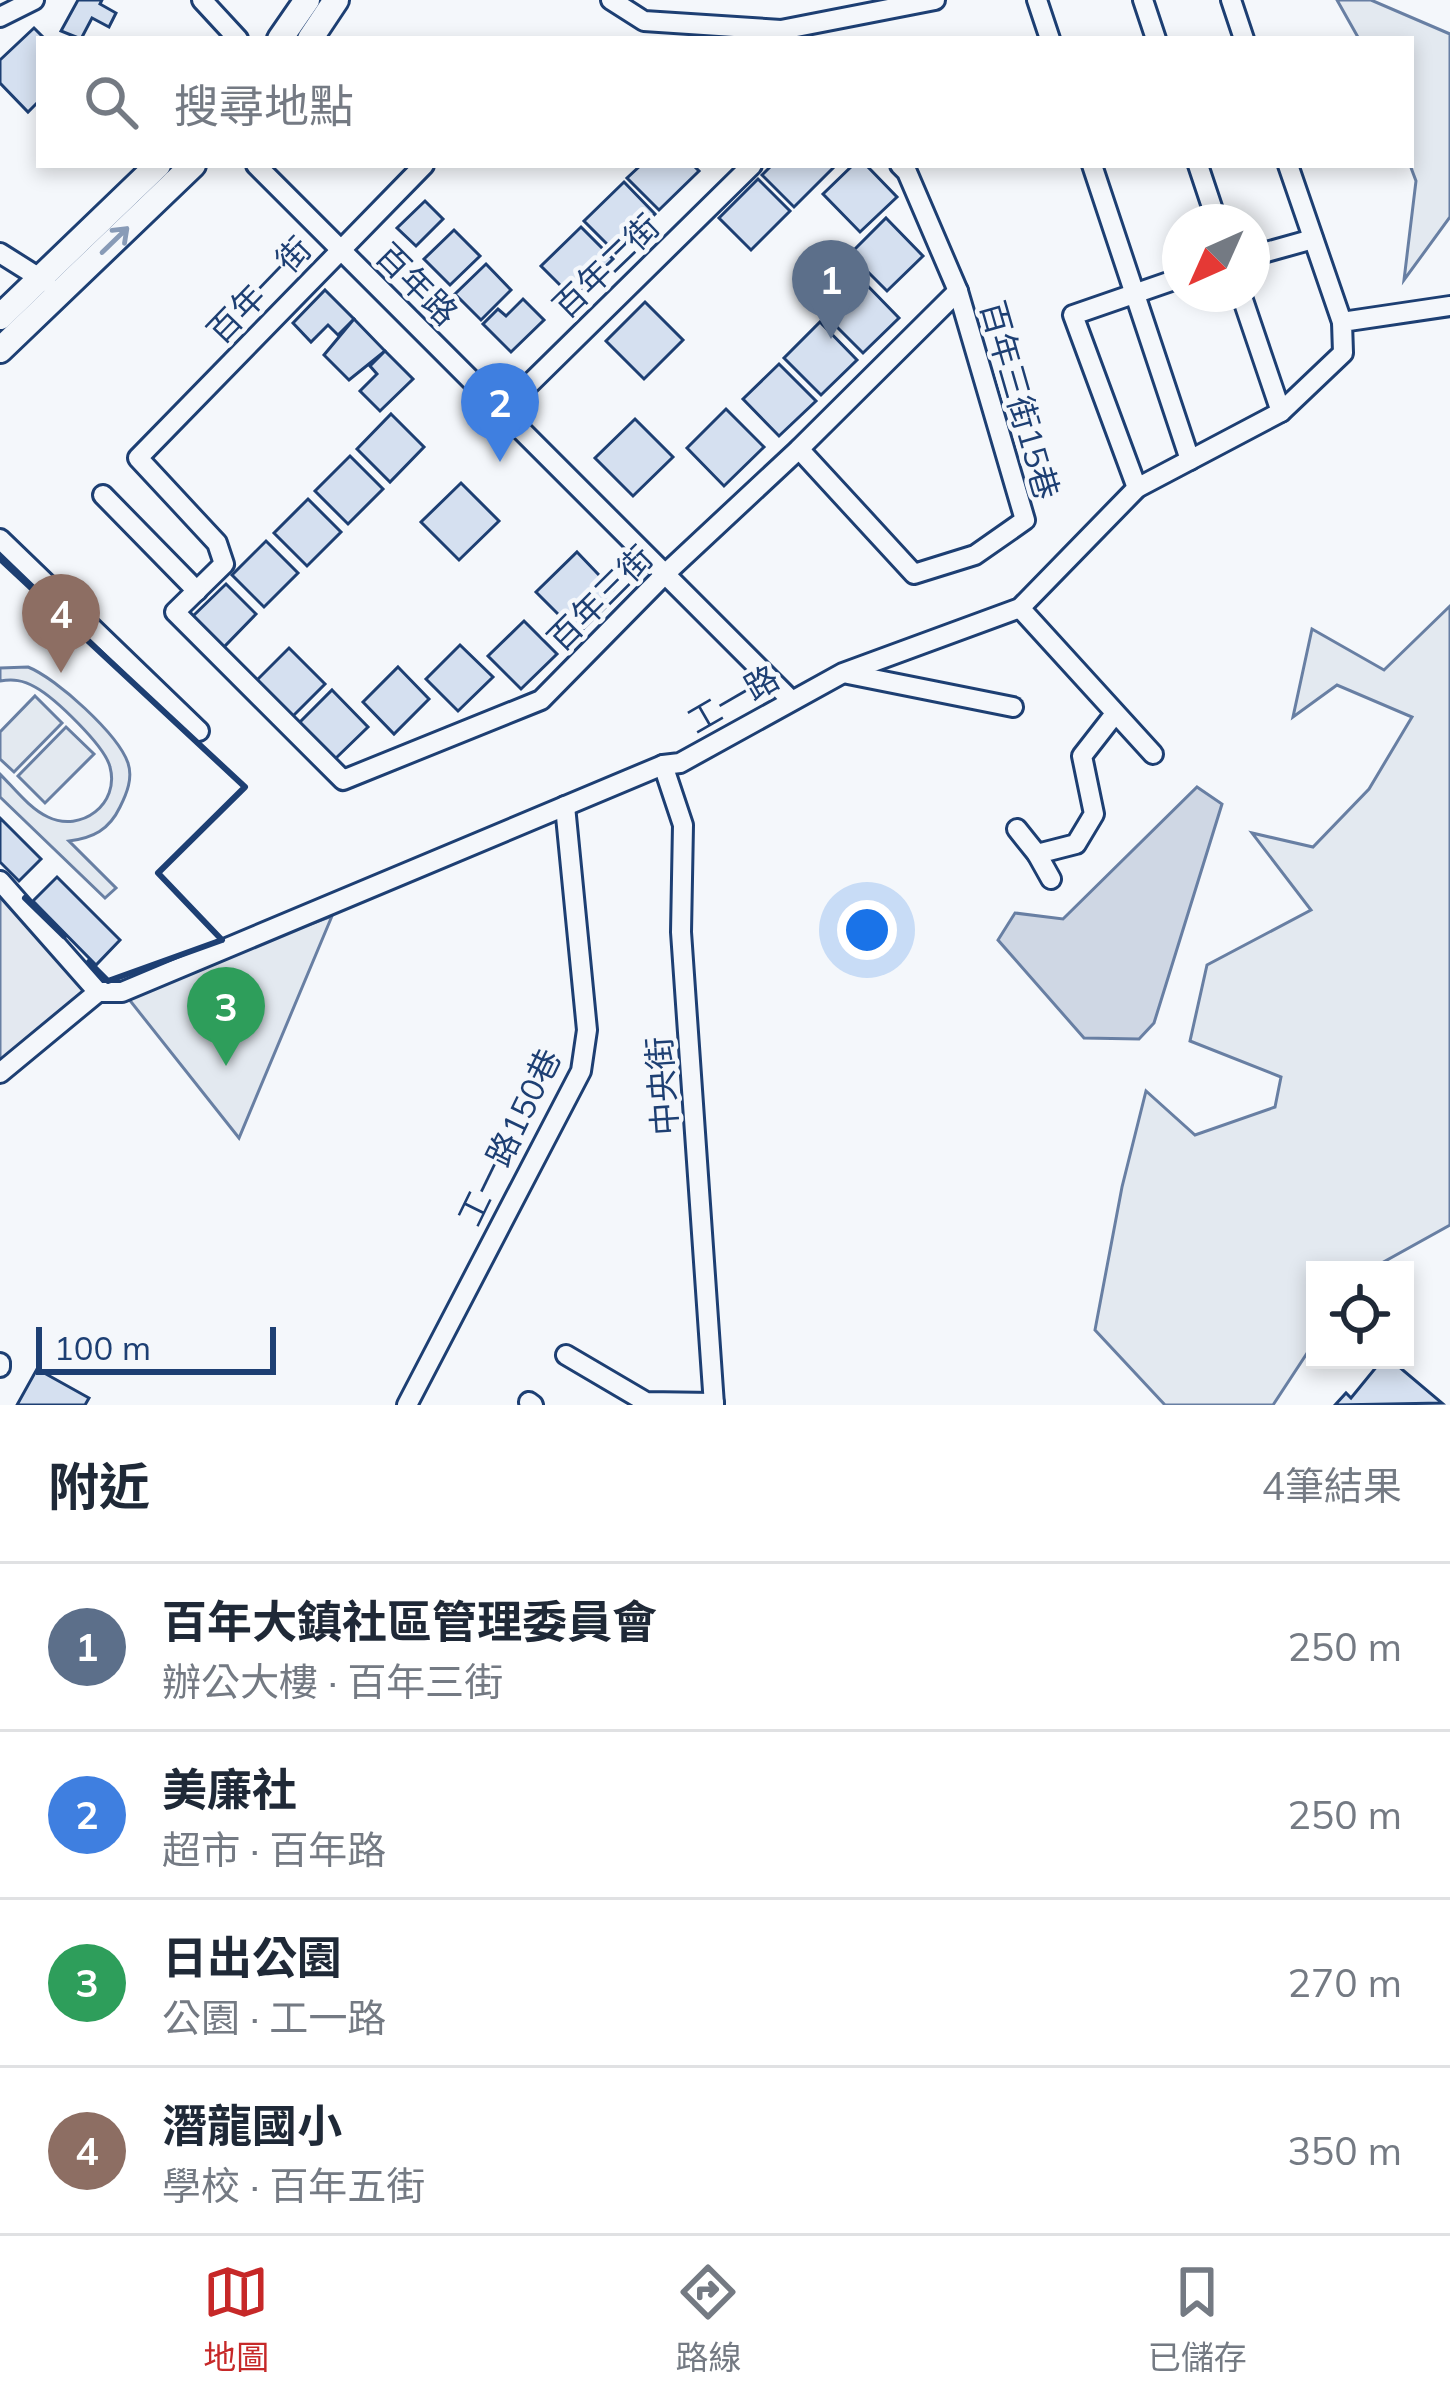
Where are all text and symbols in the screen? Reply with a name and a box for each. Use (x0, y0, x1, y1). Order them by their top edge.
search box (36, 36, 1414, 168)
icon: search (78, 69, 144, 135)
text: 搜尋地點 (174, 77, 354, 133)
north arrow (1162, 204, 1270, 312)
street label: 百年二街 (544, 205, 667, 326)
one-way arrow (100, 226, 129, 254)
street label: 百年一街 (198, 228, 319, 351)
street label: 百年路 (368, 234, 467, 333)
pin: 1 (792, 240, 870, 339)
street label: 百年三街15巷 (973, 296, 1068, 504)
pin: 2 (461, 363, 539, 462)
street label: 百年三街 (538, 536, 661, 659)
pin: 4 (22, 574, 100, 673)
street label: 工一路 (680, 656, 786, 741)
your location (837, 900, 897, 960)
pin: 3 (187, 967, 265, 1066)
street label: 中央街 (638, 1035, 685, 1137)
street label: 工一路150巷 (448, 1042, 569, 1232)
map controls (1306, 1261, 1414, 1369)
button: locate (1306, 1261, 1414, 1369)
scale bar (36, 1321, 276, 1374)
text: 100 m (54, 1327, 151, 1368)
text: 附近 (48, 1454, 150, 1518)
text: 4筆結果 (1262, 1461, 1402, 1510)
text: 百年大鎮社區管理委員會 (162, 1593, 657, 1649)
text: 1 (75, 1622, 99, 1671)
text: 250 m (1287, 1622, 1402, 1671)
text: 辦公大樓 · 百年三街 (162, 1657, 503, 1706)
text: 美廉社 (162, 1761, 297, 1817)
text: 2 (75, 1790, 99, 1839)
text: 250 m (1287, 1790, 1402, 1839)
text: 超市 · 百年路 (162, 1825, 386, 1874)
text: 日出公園 (162, 1929, 342, 1985)
text: 3 (75, 1958, 99, 2007)
text: 270 m (1287, 1958, 1402, 2007)
text: 公園 · 工一路 (162, 1993, 386, 2042)
text: 潛龍國小 (162, 2097, 342, 2153)
text: 4 (75, 2126, 99, 2175)
text: 350 m (1287, 2126, 1402, 2175)
text: 學校 · 百年五街 (162, 2161, 425, 2210)
tab: 地圖 (203, 2259, 269, 2379)
tab: 路線 (675, 2259, 741, 2379)
tab: 已儲存 (1148, 2259, 1247, 2379)

